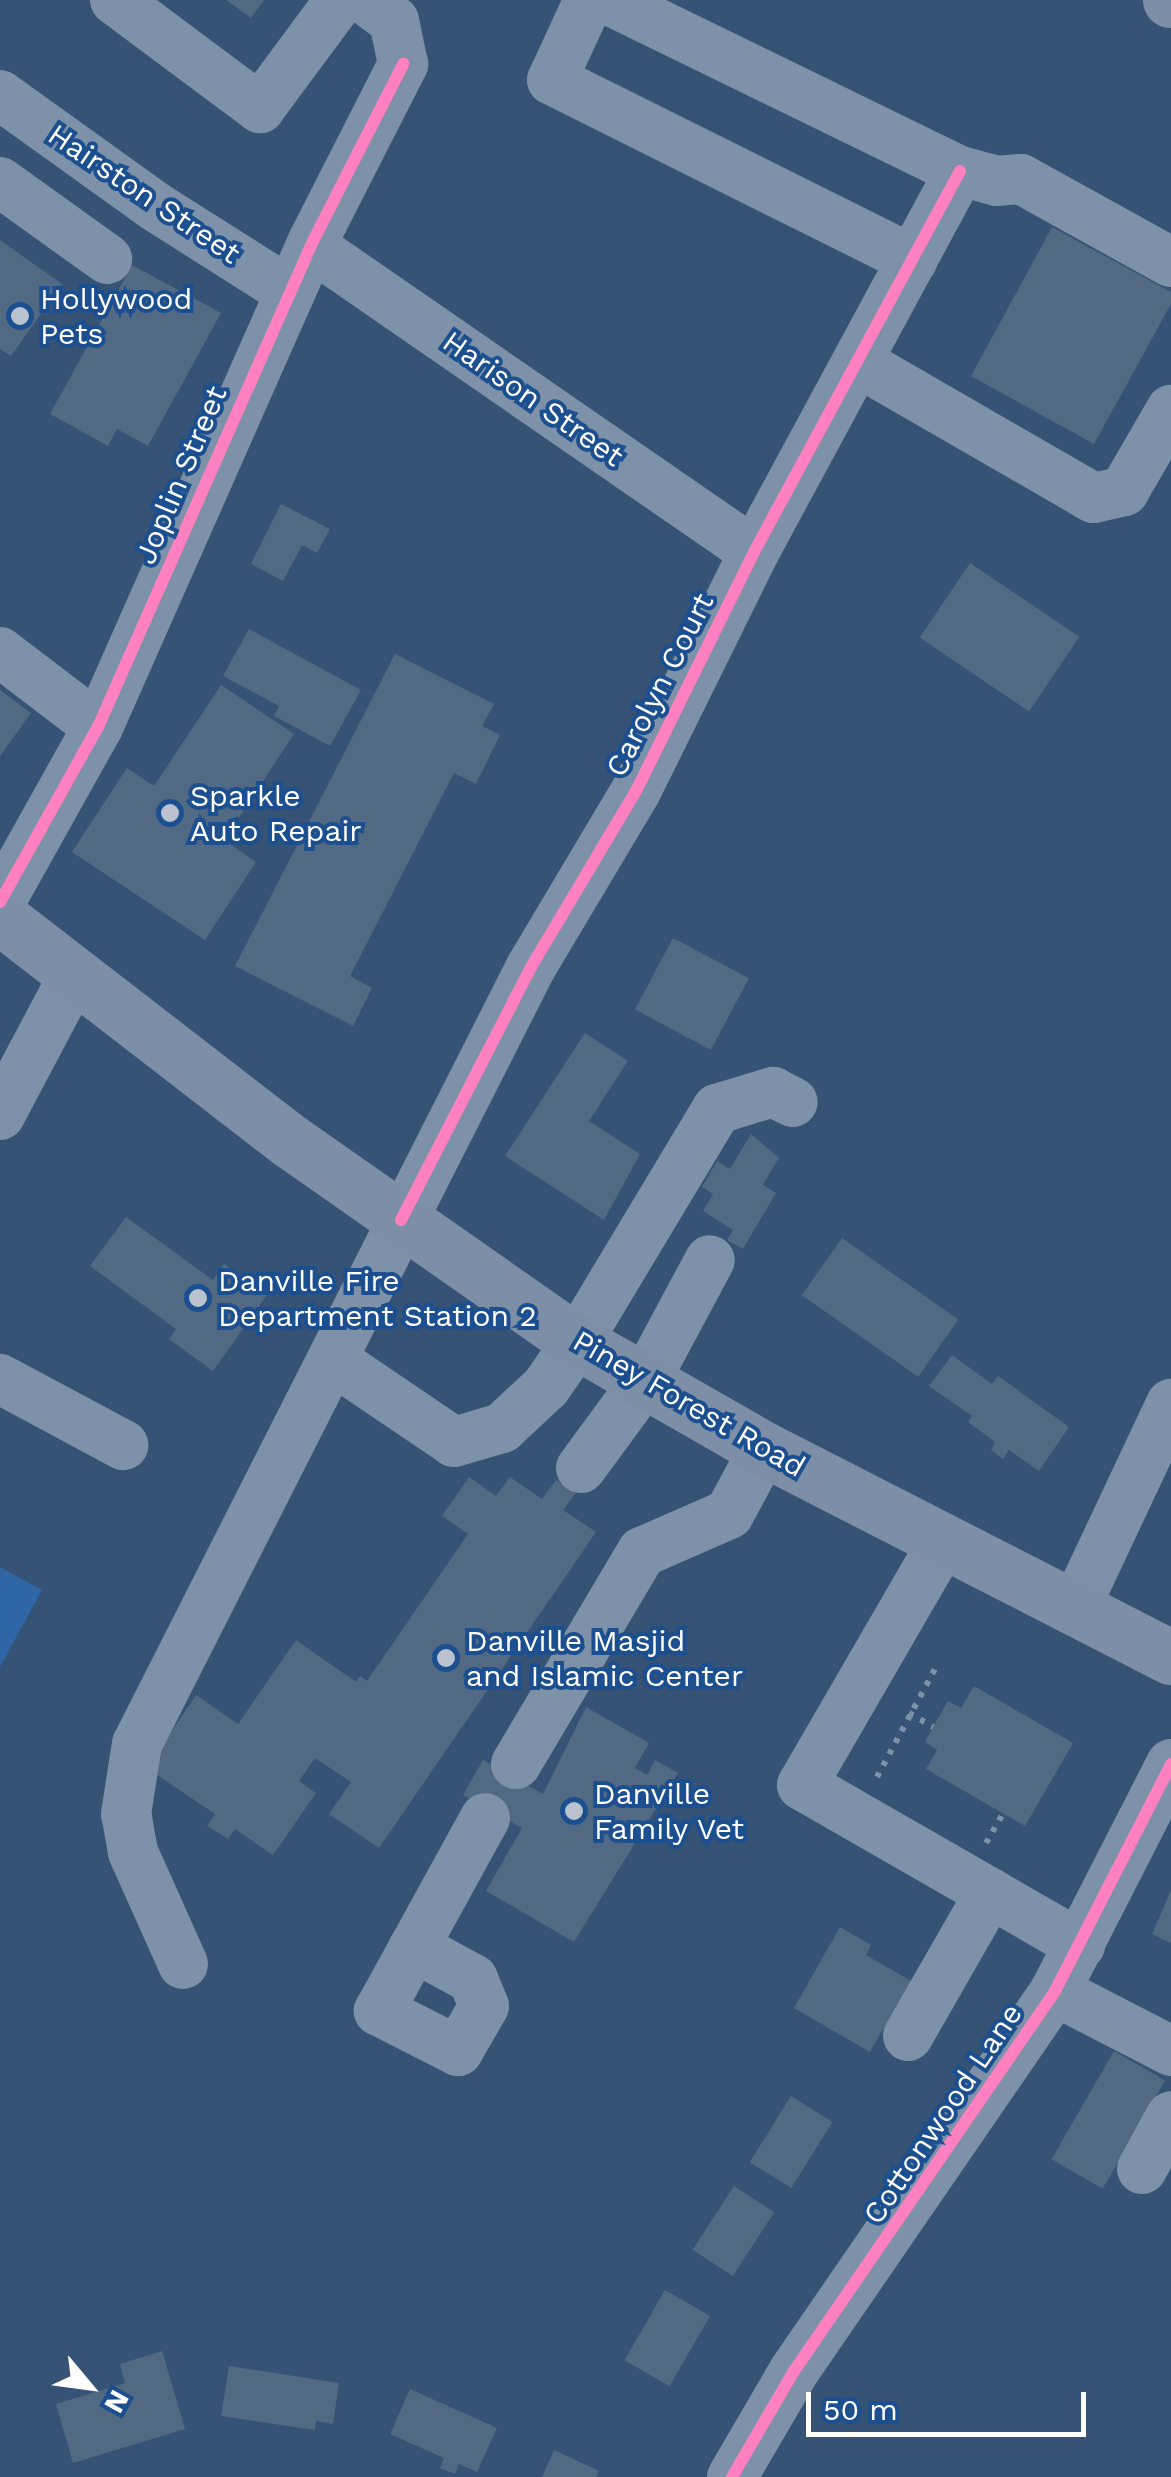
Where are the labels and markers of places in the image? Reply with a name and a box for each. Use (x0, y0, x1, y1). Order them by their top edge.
place label: Hollywood Pets (40, 281, 192, 352)
marker: Hollywood Pets (9, 305, 31, 327)
place label: Sparkle Auto Repair (190, 778, 362, 848)
marker: Sparkle Auto Repair (159, 802, 181, 824)
place label: Danville Fire Department Station 2 (218, 1263, 537, 1334)
marker: Danville Fire Department Station 2 (187, 1287, 209, 1309)
place label: Danville Masjid and Islamic Center (466, 1623, 743, 1694)
marker: Danville Masjid and Islamic Center (435, 1647, 457, 1669)
place label: Danville Family Vet (594, 1776, 746, 1846)
marker: Danville Family Vet (563, 1800, 585, 1822)

